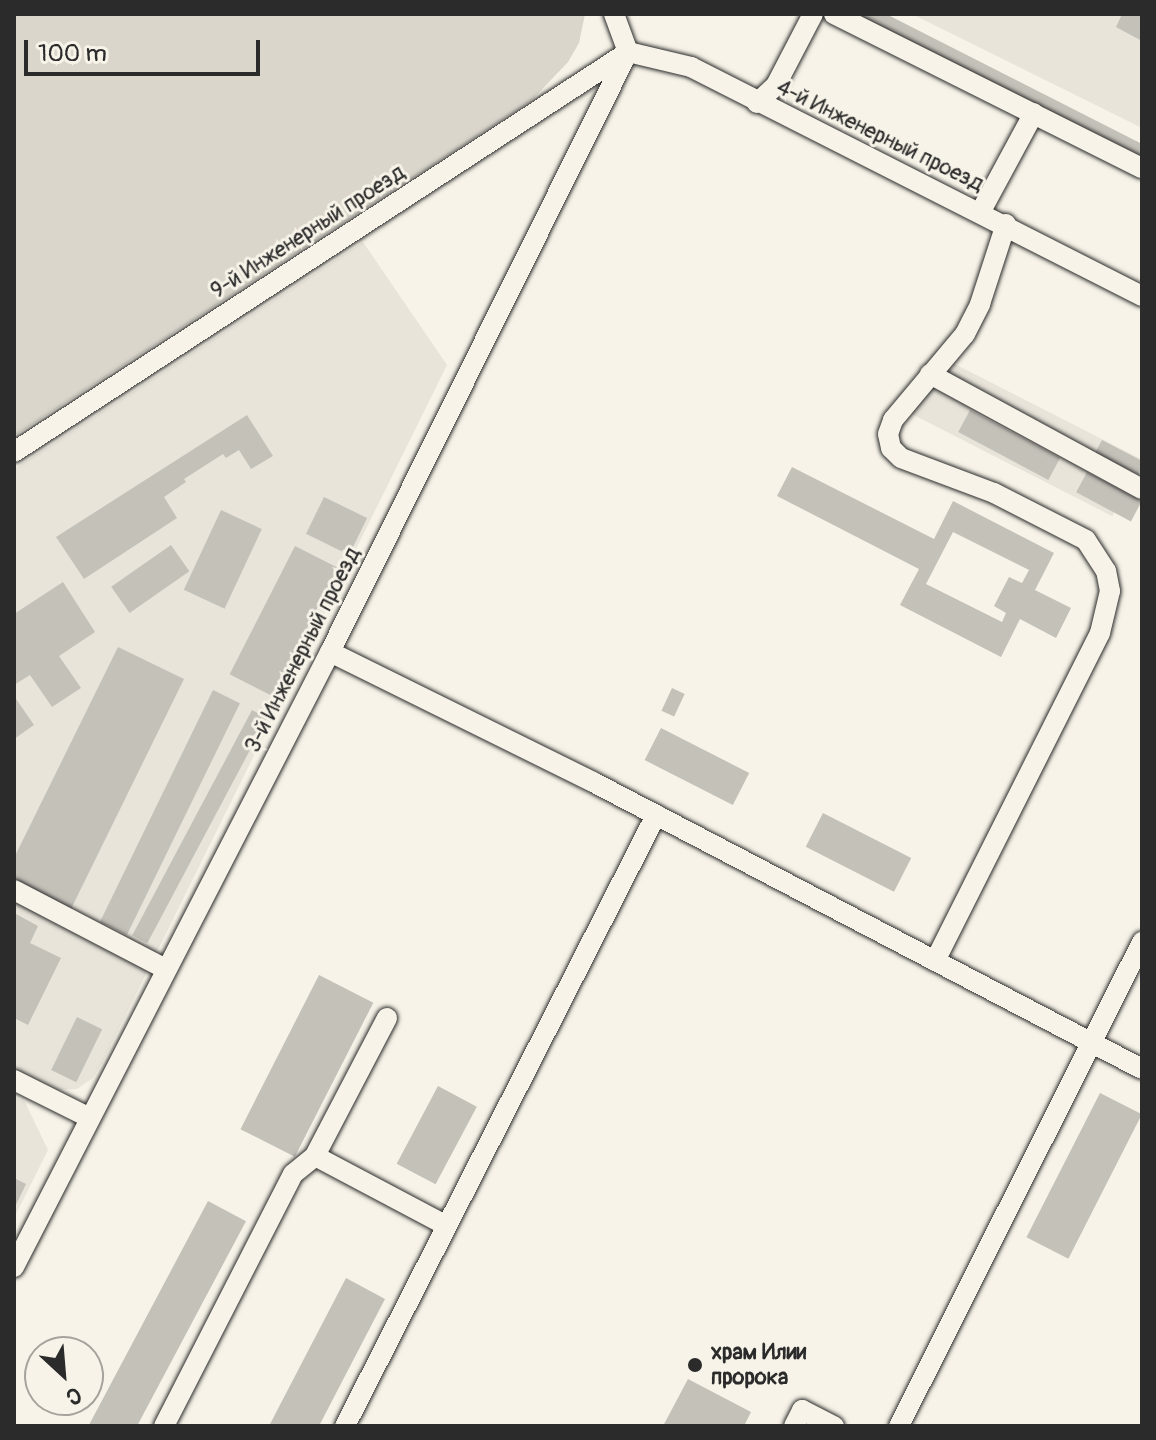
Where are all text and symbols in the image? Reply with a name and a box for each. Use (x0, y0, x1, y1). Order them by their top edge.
scale bar (28, 24, 264, 74)
text: 100 m (38, 39, 107, 68)
street label: 4-й Инженерный проезд (772, 74, 988, 198)
street label: 9-й Инженерный проезд (206, 159, 410, 305)
street label: 3-й Инженерный проезд (240, 543, 366, 757)
north arrow (24, 1336, 104, 1416)
place label: храм Илии пророка (711, 1339, 806, 1390)
marker: храм Илии пророка (686, 1356, 704, 1374)
text: С (61, 1380, 86, 1411)

